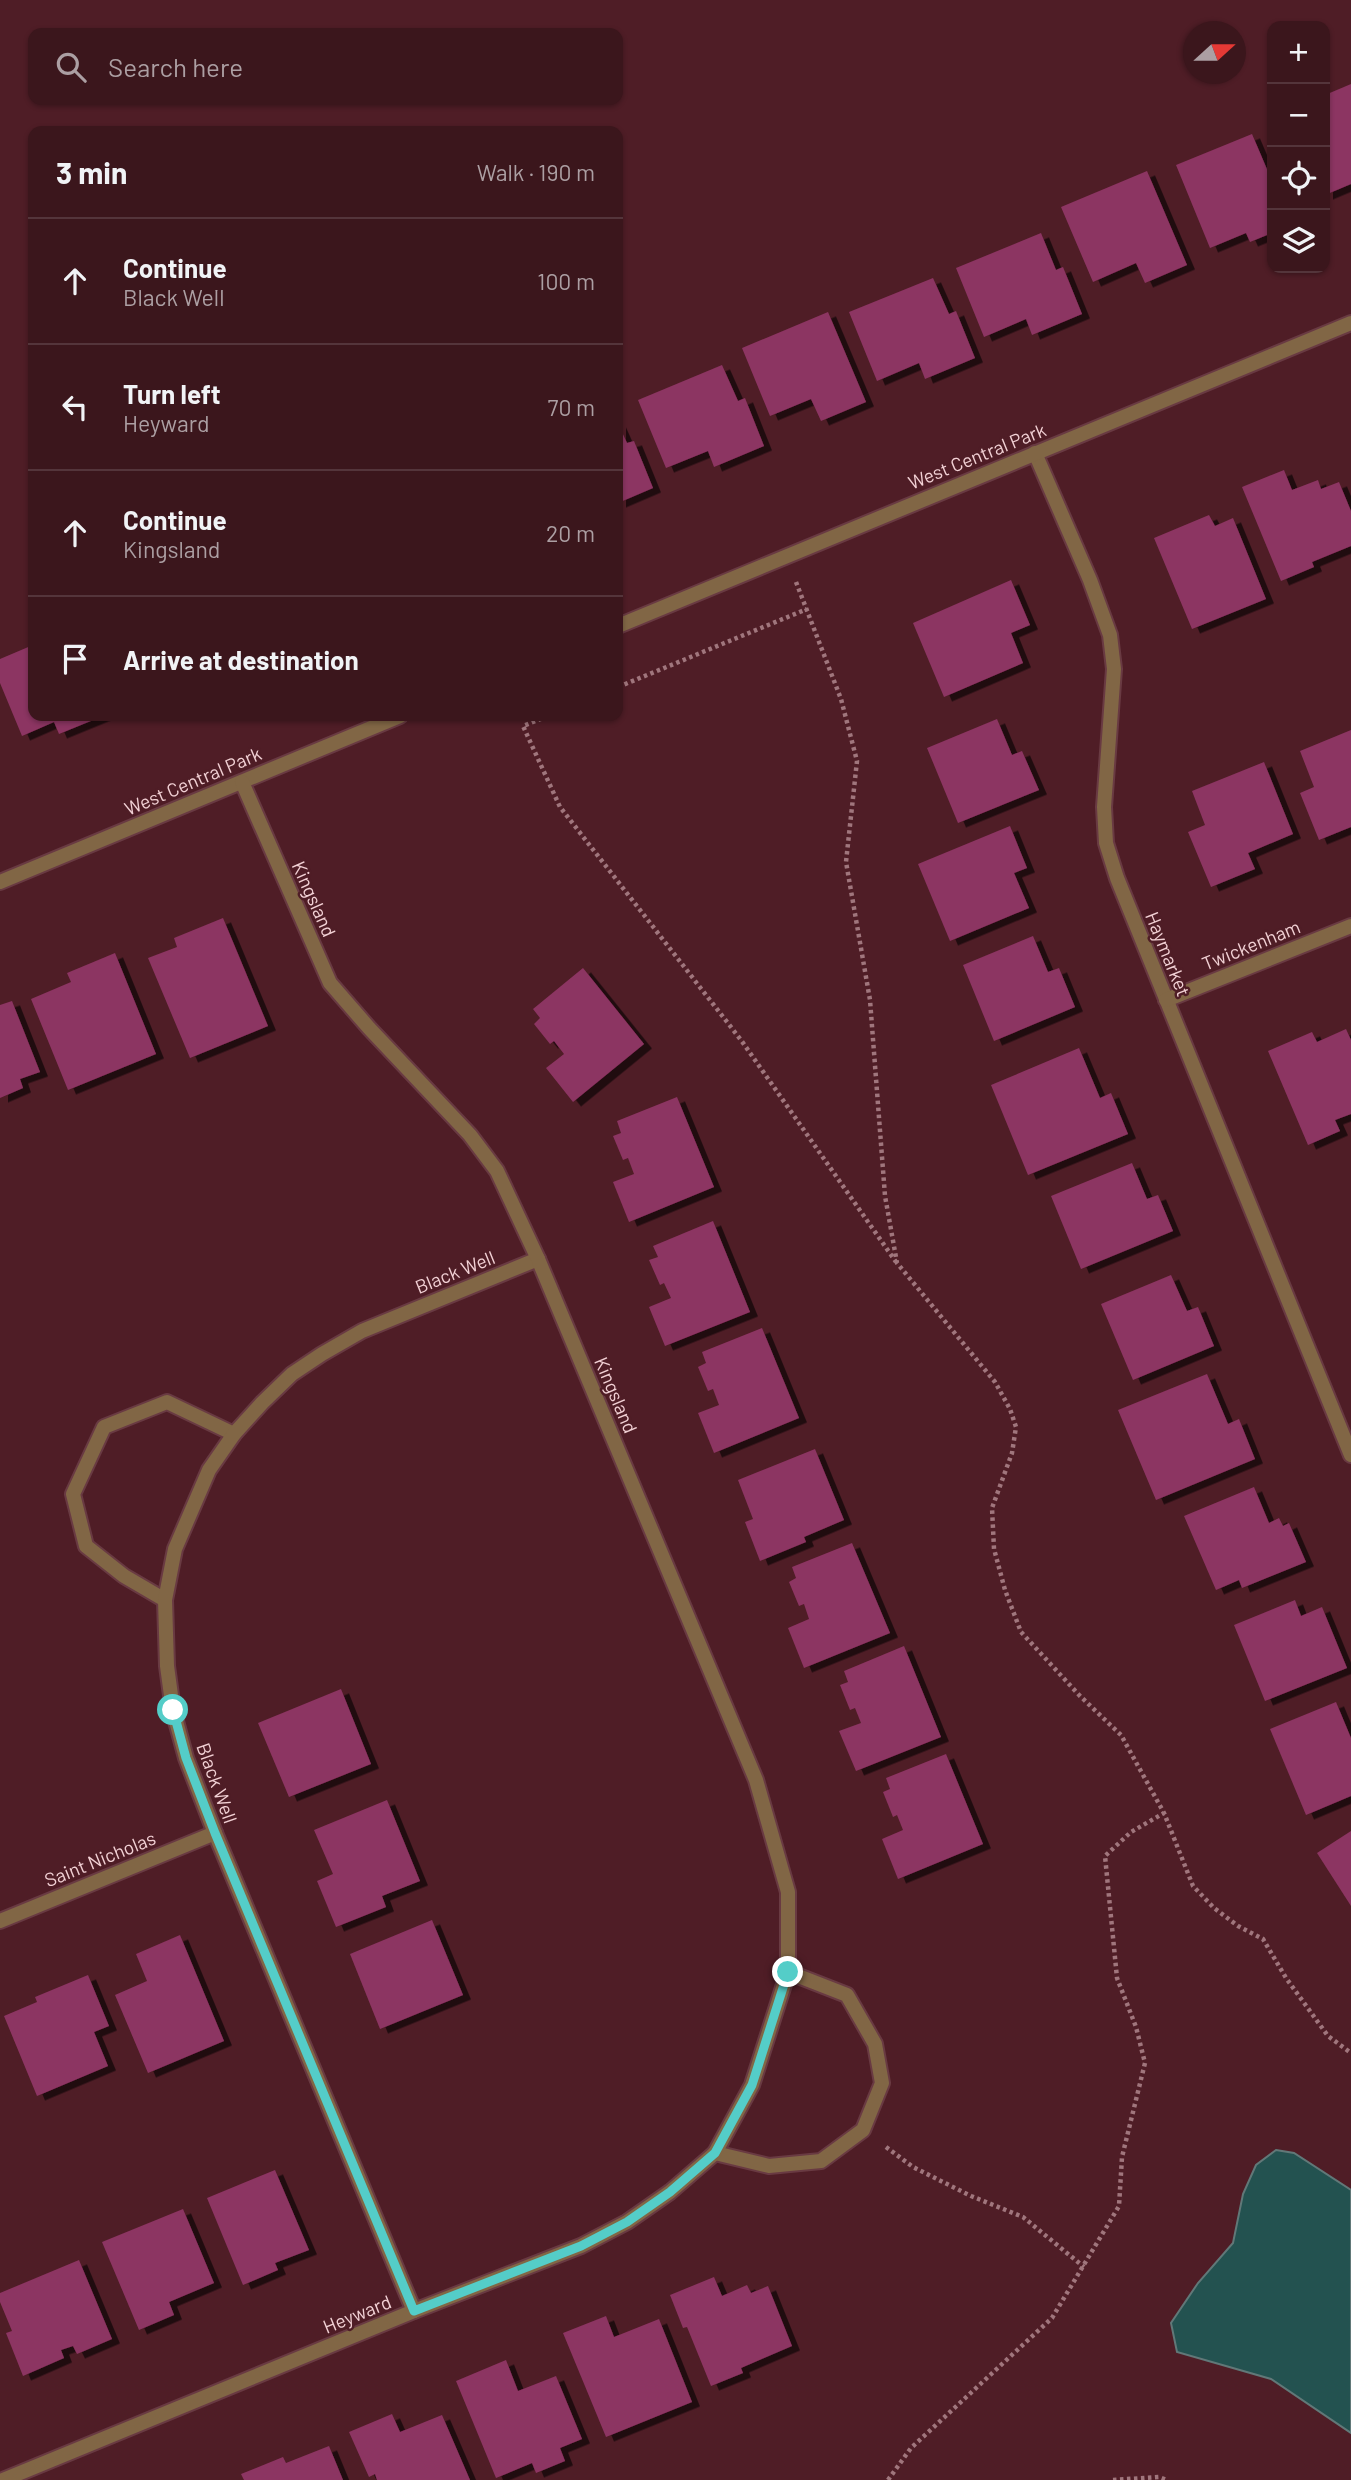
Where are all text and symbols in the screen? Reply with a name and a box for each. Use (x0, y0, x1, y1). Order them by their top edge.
north arrow (1183, 21, 1246, 84)
map controls (1267, 21, 1330, 273)
button: + (1267, 21, 1330, 84)
search box (28, 28, 623, 105)
icon: search (52, 48, 90, 86)
text: Search here (108, 51, 243, 82)
button: − (1267, 84, 1330, 147)
button: locate (1267, 147, 1330, 210)
text: 3 min (56, 154, 127, 190)
text: Walk · 190 m (477, 158, 595, 186)
button: layers (1267, 210, 1330, 273)
text: Continue (123, 252, 227, 283)
icon: ahead (56, 262, 94, 300)
text: 100 m (537, 267, 595, 295)
text: Black Well (123, 283, 224, 311)
text: Turn left (123, 378, 221, 409)
icon: left (56, 388, 94, 426)
text: 70 m (548, 393, 595, 421)
text: Heyward (123, 409, 210, 437)
street label: West Central Park (905, 417, 1049, 494)
text: Continue (123, 504, 227, 535)
icon: ahead (56, 514, 94, 552)
text: 20 m (546, 519, 595, 547)
text: Kingsland (123, 535, 220, 563)
icon: arrive (56, 640, 94, 678)
text: Arrive at destination (123, 644, 359, 675)
street label: West Central Park (121, 741, 265, 820)
street label: Kingsland (288, 857, 341, 940)
street label: Haymarket (1141, 908, 1196, 999)
street label: Twickenham (1198, 914, 1303, 975)
street label: Black Well (412, 1245, 498, 1298)
street label: Kingsland (590, 1353, 643, 1436)
route start (157, 1694, 188, 1725)
street label: Black Well (192, 1740, 243, 1826)
street label: Saint Nicholas (41, 1826, 159, 1891)
route end (772, 1956, 803, 1987)
street label: Heyward (319, 2289, 394, 2338)

